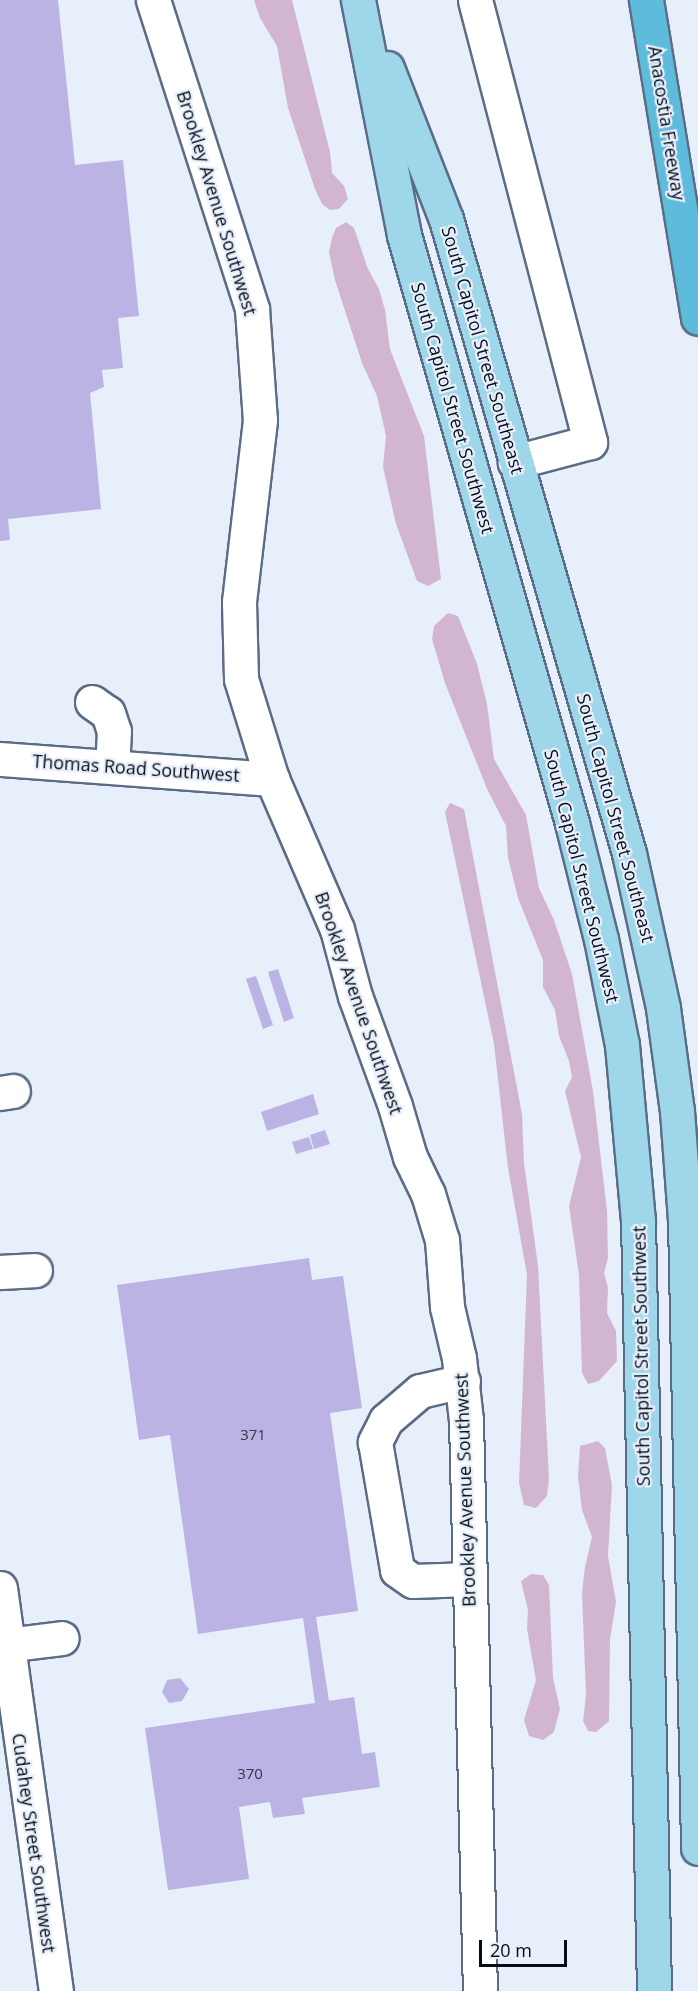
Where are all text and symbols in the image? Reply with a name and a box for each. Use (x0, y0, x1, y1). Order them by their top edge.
street label: Anacostia Freeway (644, 44, 690, 202)
street label: Brookley Avenue Southwest (172, 88, 262, 318)
street label: South Capitol Street Southeast (437, 224, 529, 476)
street label: South Capitol Street Southwest (407, 280, 499, 536)
street label: South Capitol Street Southeast (572, 691, 660, 945)
street label: South Capitol Street Southwest (540, 747, 624, 1005)
street label: Thomas Road Southwest (32, 750, 240, 786)
street label: Brookley Avenue Southwest (311, 889, 407, 1117)
street label: South Capitol Street Southwest (628, 1226, 654, 1486)
street label: Brookley Avenue Southwest (450, 1373, 480, 1607)
house number: 371 (240, 1426, 266, 1444)
street label: Cudahey Street Southwest (8, 1732, 60, 1954)
house number: 370 (237, 1765, 263, 1783)
scale bar (482, 1928, 570, 1966)
text: 20 m (490, 1938, 532, 1962)

